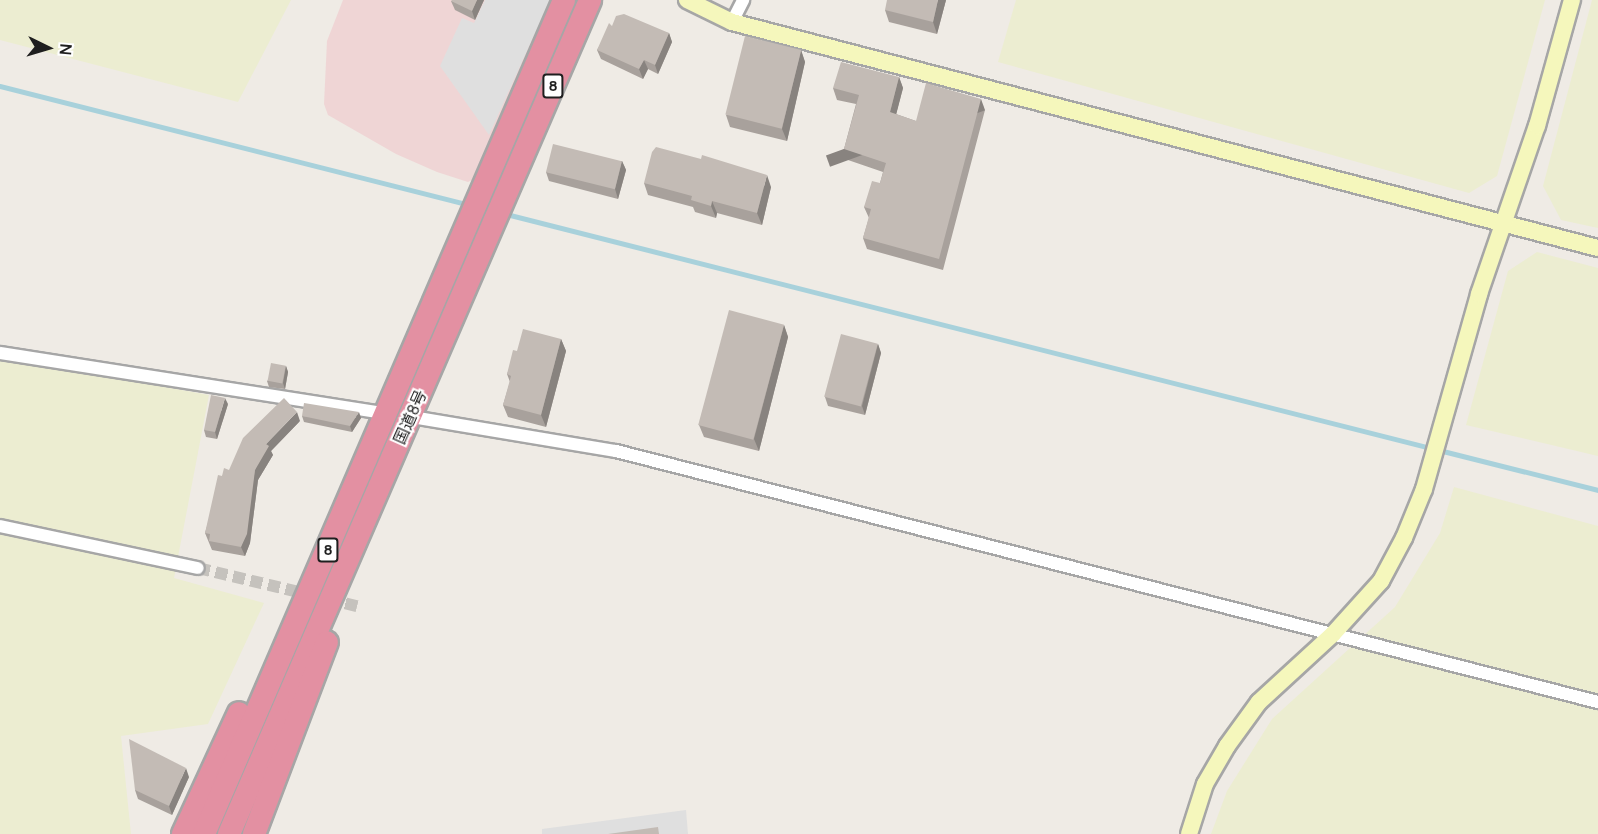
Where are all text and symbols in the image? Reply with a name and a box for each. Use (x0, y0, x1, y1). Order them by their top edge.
north arrow (18, 18, 78, 78)
text: N (54, 43, 77, 56)
road number: 8 (541, 74, 565, 98)
street label: 国道8号 (390, 387, 430, 447)
road number: 8 (316, 538, 340, 562)

